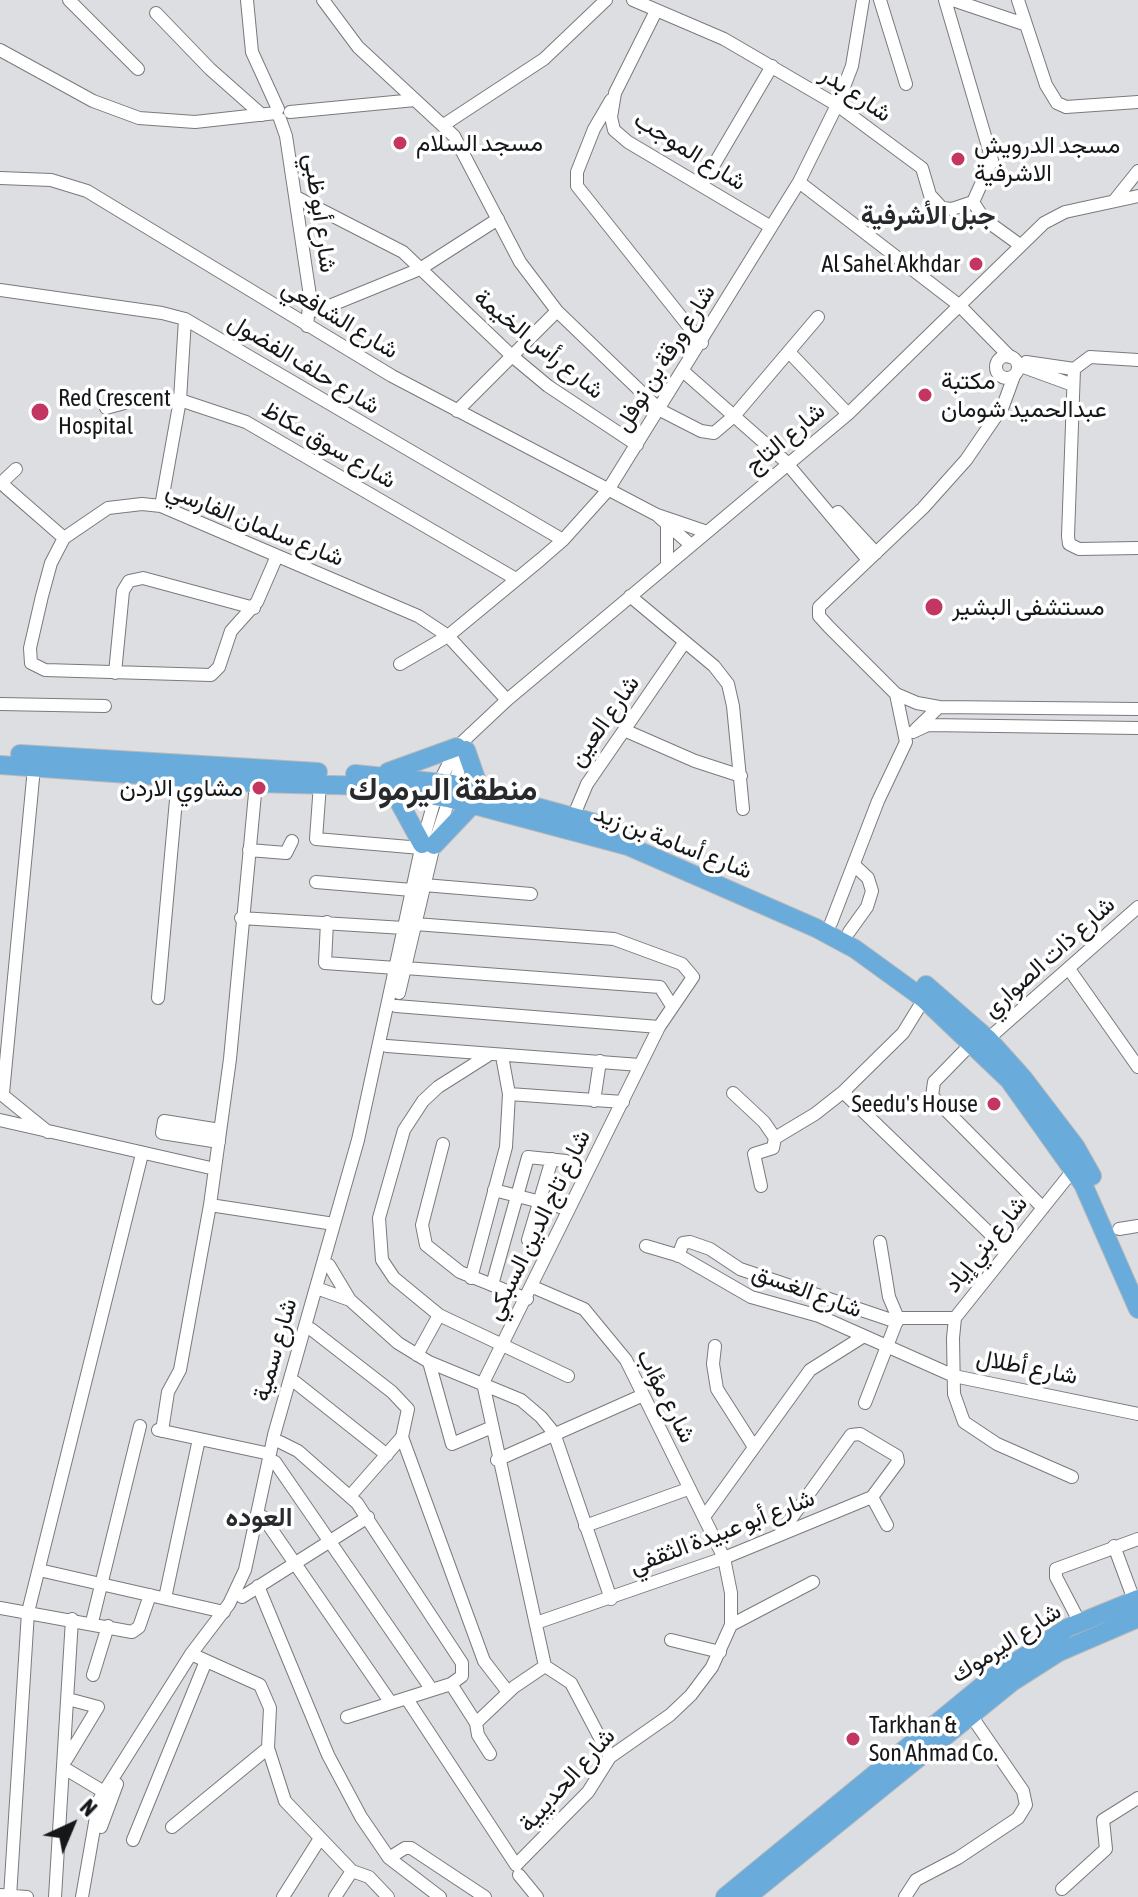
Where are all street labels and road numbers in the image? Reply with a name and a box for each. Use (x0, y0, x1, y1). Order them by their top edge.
street label: شارع بدر (815, 60, 897, 128)
street label: شارع الموجب (629, 105, 751, 197)
street label: شارع أبو ظبي (297, 152, 343, 274)
street label: شارع الشافعي (276, 273, 404, 365)
street label: شارع ورقة بن نوفل (608, 279, 722, 437)
street label: شارع رأس الخيمة (468, 283, 610, 405)
street label: شارع حلف الفضول (223, 307, 385, 421)
street label: شارع سوق عكاظ (257, 395, 401, 495)
street label: شارع التاج (739, 396, 831, 480)
street label: شارع سلمان الفارسي (162, 475, 348, 573)
street label: شارع العين (562, 670, 646, 772)
street label: شارع أسامة بن زيد (590, 799, 756, 885)
street label: شارع ذات الصواري (977, 890, 1121, 1024)
street label: شارع تاج الدين السبكي (479, 1125, 597, 1325)
street label: شارع بني إياد (938, 1190, 1034, 1298)
street label: شارع الغسق (748, 1258, 866, 1324)
street label: شارع سمية (247, 1295, 303, 1405)
street label: شارع أطلال (974, 1343, 1080, 1391)
street label: شارع مؤاب (630, 1344, 702, 1448)
street label: شارع أبو عبيدة الثقفي (625, 1483, 819, 1581)
street label: شارع اليرموك (945, 1597, 1067, 1689)
street label: شارع الحديبية (513, 1722, 621, 1838)

